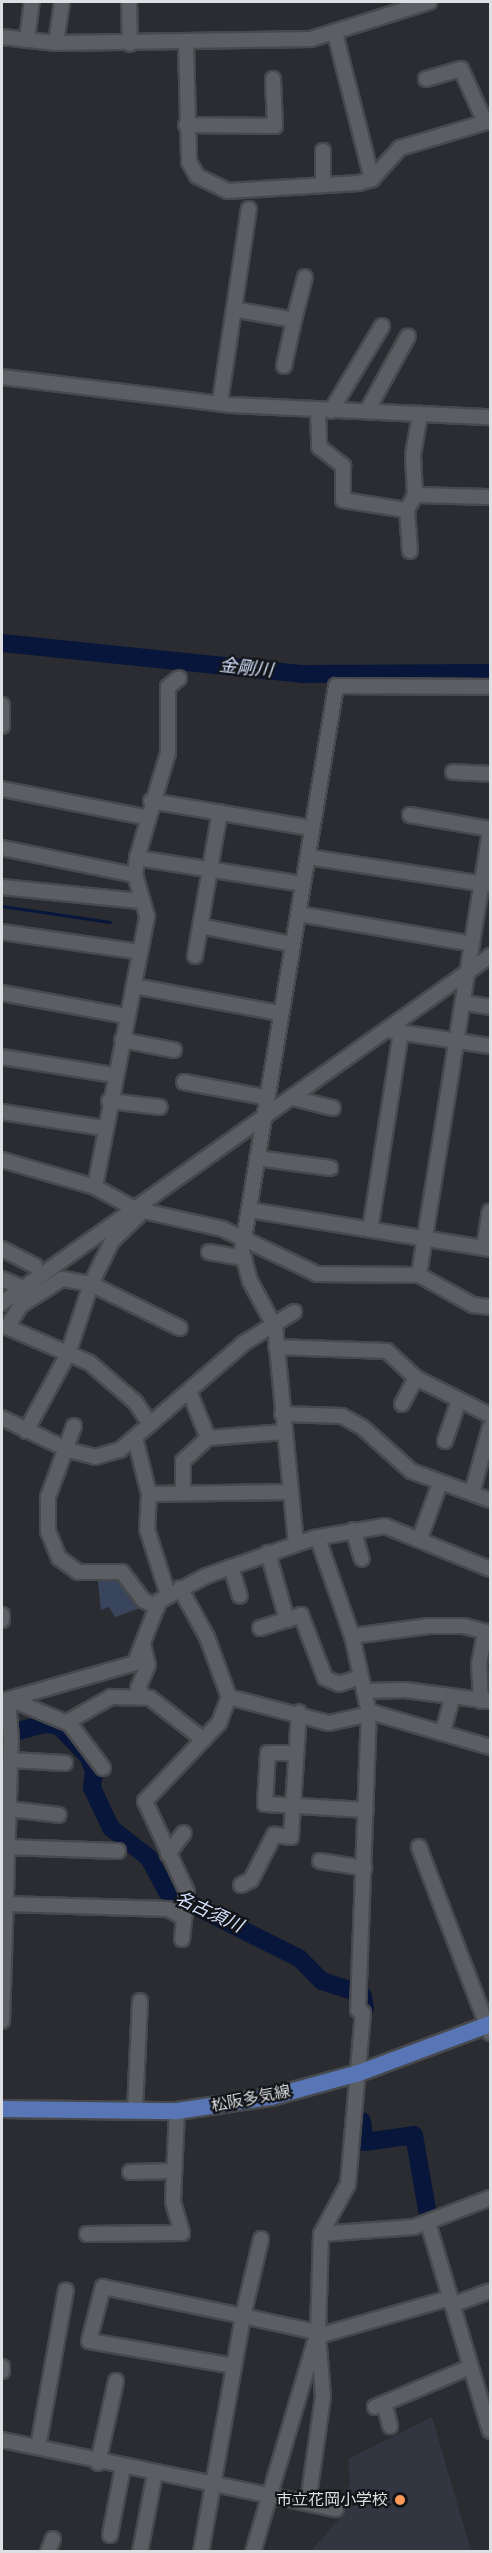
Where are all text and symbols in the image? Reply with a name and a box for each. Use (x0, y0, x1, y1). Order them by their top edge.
water label: 金剛川 (218, 654, 274, 682)
water label: 名古須川 (172, 1887, 246, 1937)
street label: 松阪多気線 (210, 2082, 292, 2116)
place label: 市立花岡小学校 (276, 2490, 388, 2510)
marker: 市立花岡小学校 (393, 2493, 407, 2507)

